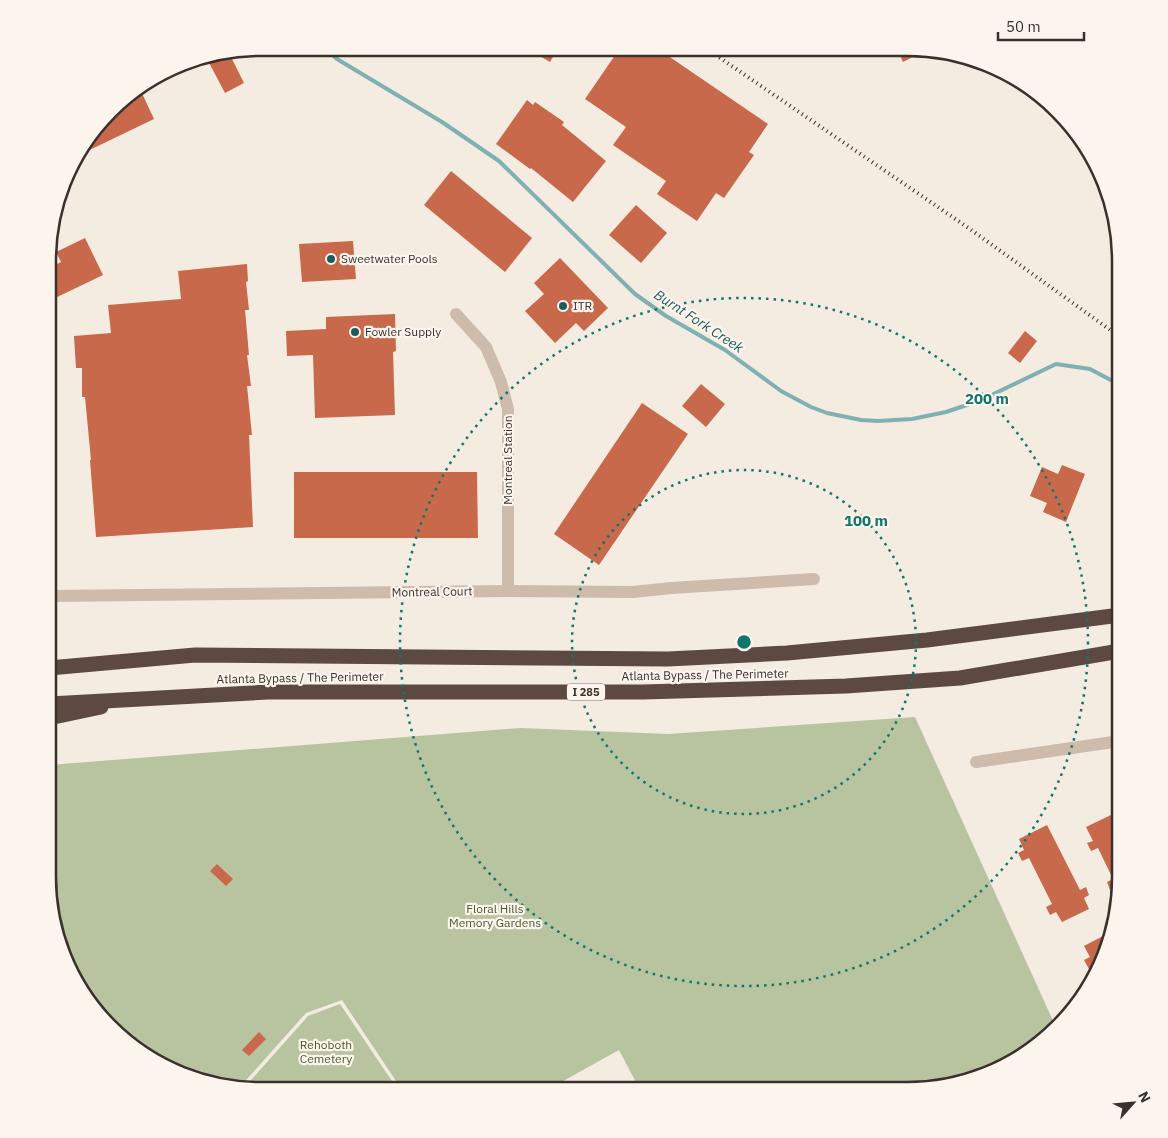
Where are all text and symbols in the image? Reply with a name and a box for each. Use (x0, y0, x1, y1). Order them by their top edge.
scale bar (998, 10, 1084, 42)
text: 50 m (1006, 17, 1041, 36)
place label: Sweetwater Pools (341, 251, 438, 266)
marker: Sweetwater Pools (325, 253, 337, 265)
water label: Burnt Fork Creek (651, 285, 748, 357)
place label: ITR (573, 298, 593, 313)
marker: ITR (557, 300, 569, 312)
place label: Fowler Supply (365, 324, 441, 339)
marker: Fowler Supply (349, 326, 361, 338)
text: 200 m (965, 389, 1009, 408)
street label: Montreal Station (500, 415, 515, 505)
text: 100 m (844, 511, 888, 530)
street label: Montreal Court (392, 583, 472, 600)
centre of rings (735, 633, 753, 651)
street label: Atlanta Bypass / The Perimeter (621, 666, 789, 683)
street label: Atlanta Bypass / The Perimeter (216, 669, 384, 686)
road number: I 285 (567, 684, 605, 700)
park label: Floral Hills Memory Gardens (449, 901, 541, 930)
park label: Rehoboth Cemetery (300, 1037, 352, 1066)
north arrow (1108, 1078, 1158, 1128)
text: N (1134, 1088, 1155, 1106)

